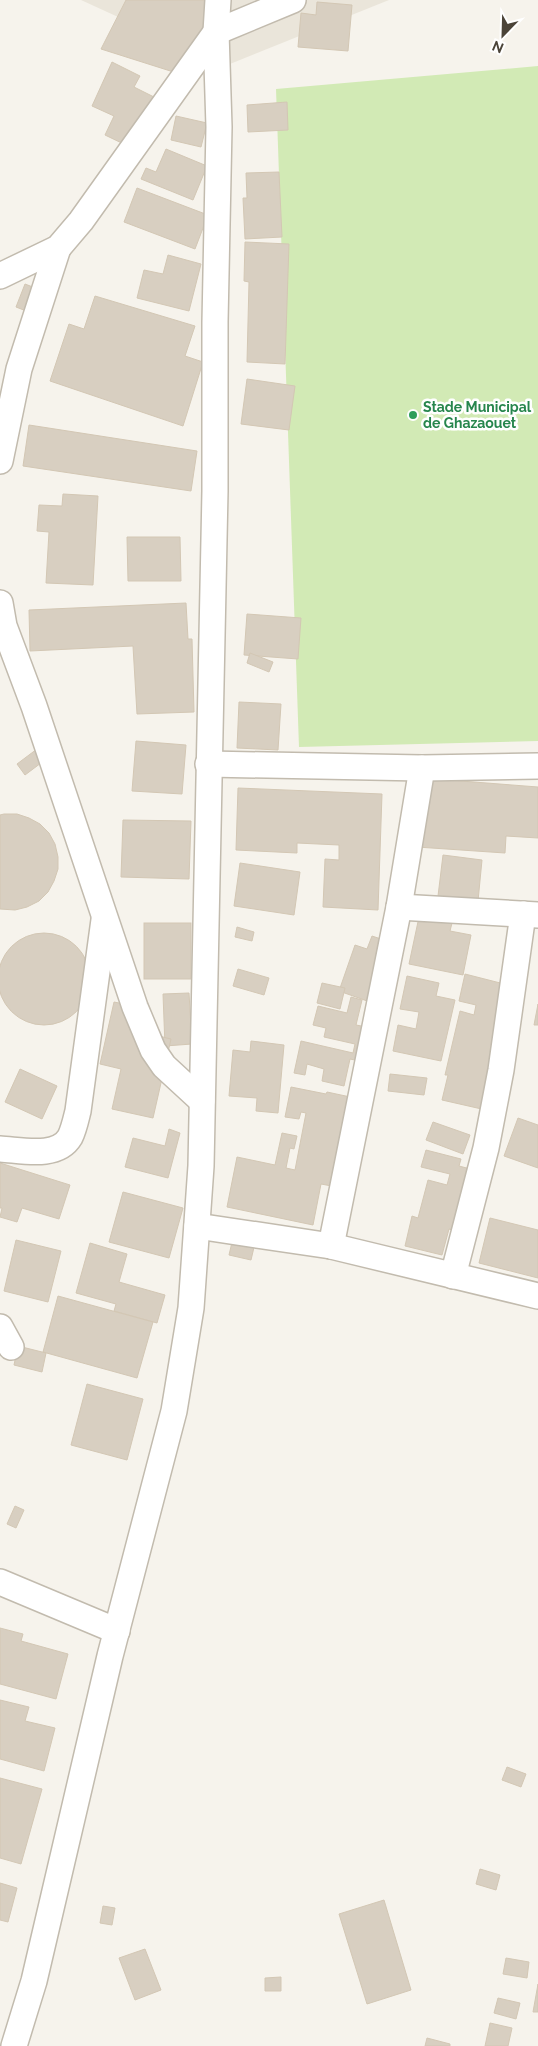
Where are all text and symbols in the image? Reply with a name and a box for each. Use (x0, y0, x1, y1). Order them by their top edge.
north arrow (478, 10, 528, 60)
text: N (490, 38, 506, 56)
place label: Stade Municipal de Ghazaouet (423, 399, 532, 431)
marker: Stade Municipal de Ghazaouet (407, 409, 419, 421)

